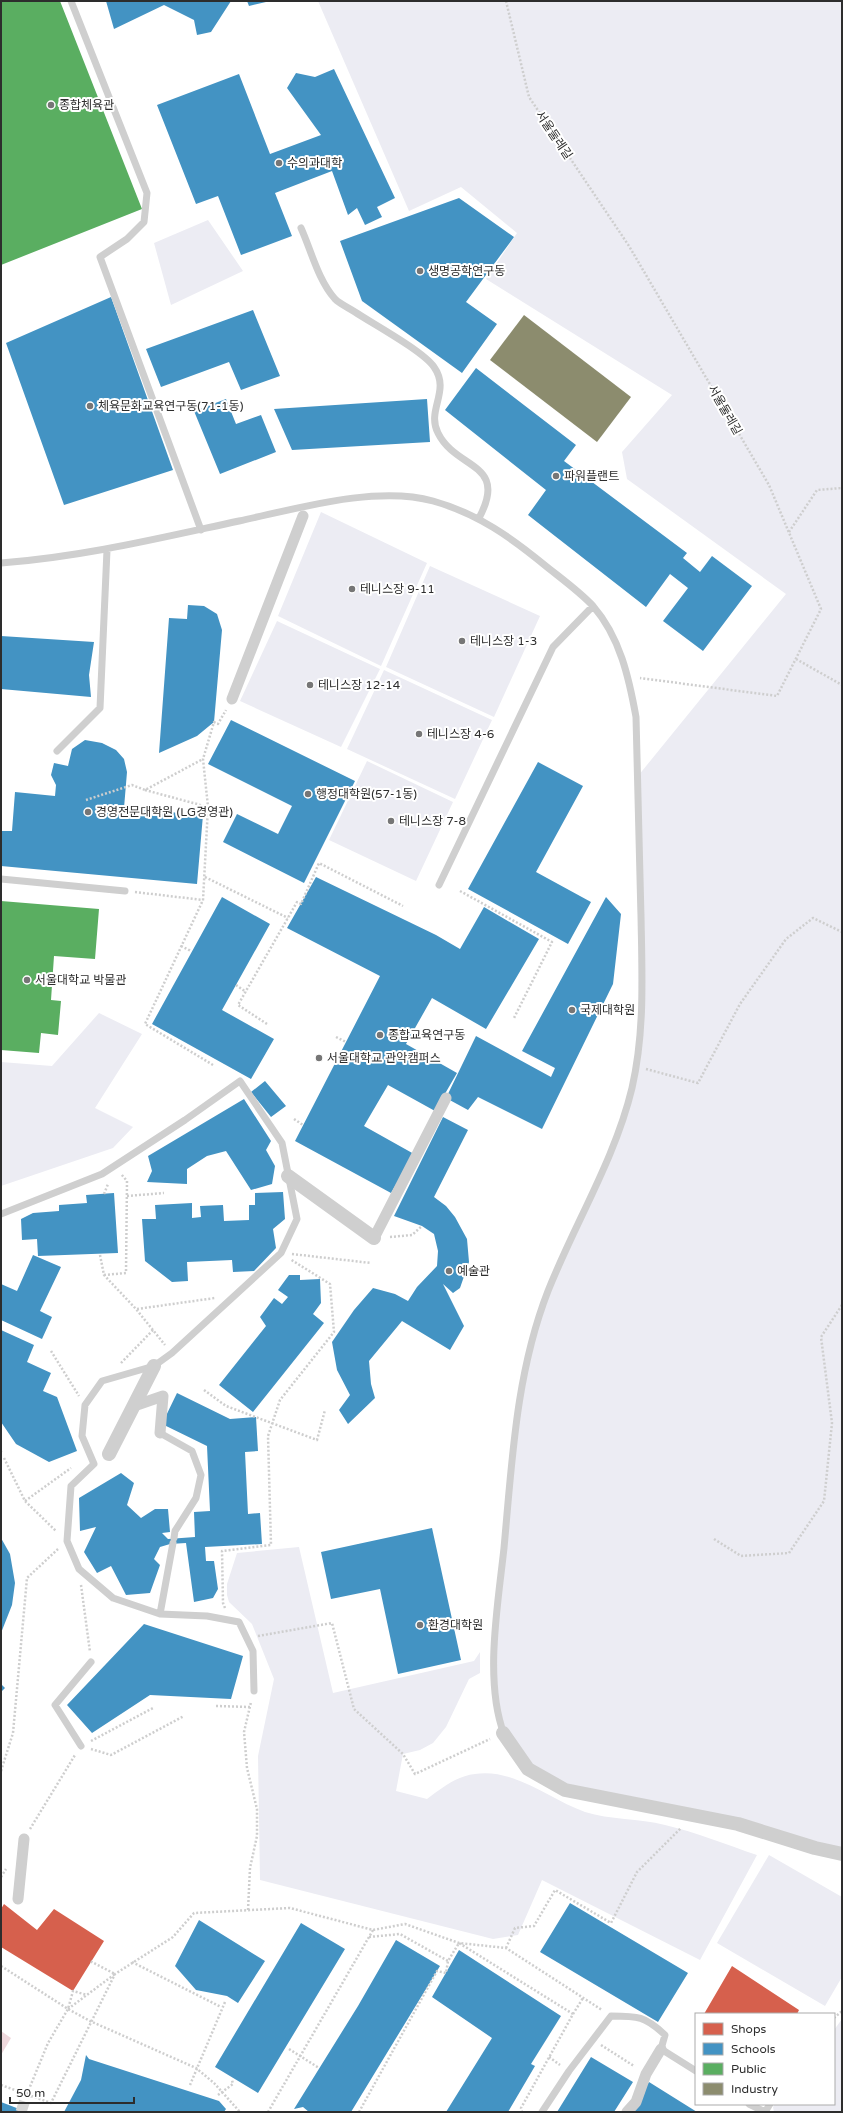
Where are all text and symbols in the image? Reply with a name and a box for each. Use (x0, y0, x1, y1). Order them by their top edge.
place label: 종합체육관 (59, 98, 114, 112)
marker: 종합체육관 (46, 100, 56, 110)
street label: 서울둘레길 (533, 108, 575, 162)
place label: 수의과대학 (287, 156, 342, 170)
marker: 수의과대학 (274, 158, 284, 168)
place label: 생명공학연구동 (428, 264, 505, 278)
marker: 생명공학연구동 (415, 266, 425, 276)
street label: 서울둘레길 (705, 383, 745, 437)
place label: 체육문화교육연구동(71-1동) (98, 399, 244, 413)
marker: 체육문화교육연구동(71-1동) (85, 401, 95, 411)
place label: 파워플랜트 (564, 469, 619, 483)
marker: 파워플랜트 (551, 471, 561, 481)
place label: 테니스장 9-11 (360, 582, 435, 596)
marker: 테니스장 9-11 (347, 584, 357, 594)
place label: 테니스장 1-3 (470, 634, 537, 648)
marker: 테니스장 1-3 (457, 636, 467, 646)
place label: 테니스장 12-14 (318, 678, 401, 692)
marker: 테니스장 12-14 (305, 680, 315, 690)
place label: 테니스장 4-6 (427, 727, 494, 741)
marker: 테니스장 4-6 (414, 729, 424, 739)
place label: 행정대학원(57-1동) (316, 787, 417, 801)
marker: 행정대학원(57-1동) (303, 789, 313, 799)
place label: 경영전문대학원 (LG경영관) (96, 805, 233, 819)
marker: 경영전문대학원 (LG경영관) (83, 807, 93, 817)
place label: 테니스장 7-8 (399, 814, 466, 828)
marker: 테니스장 7-8 (386, 816, 396, 826)
place label: 서울대학교 박물관 (35, 973, 126, 987)
marker: 서울대학교 박물관 (22, 975, 32, 985)
place label: 국제대학원 (580, 1003, 635, 1017)
marker: 국제대학원 (567, 1005, 577, 1015)
place label: 종합교육연구동 (388, 1028, 465, 1042)
marker: 종합교육연구동 (375, 1030, 385, 1040)
place label: 서울대학교 관악캠퍼스 (327, 1051, 441, 1065)
marker: 서울대학교 관악캠퍼스 (314, 1053, 324, 1063)
place label: 예술관 (457, 1264, 490, 1278)
marker: 예술관 (444, 1266, 454, 1276)
place label: 환경대학원 (428, 1618, 483, 1632)
marker: 환경대학원 (415, 1620, 425, 1630)
legend (695, 2013, 835, 2105)
text: Shops (731, 2022, 766, 2036)
text: Schools (731, 2042, 776, 2056)
text: Public (731, 2062, 766, 2076)
scale bar (10, 2079, 134, 2105)
text: Industry (731, 2082, 778, 2096)
text: 50 m (16, 2086, 45, 2100)

